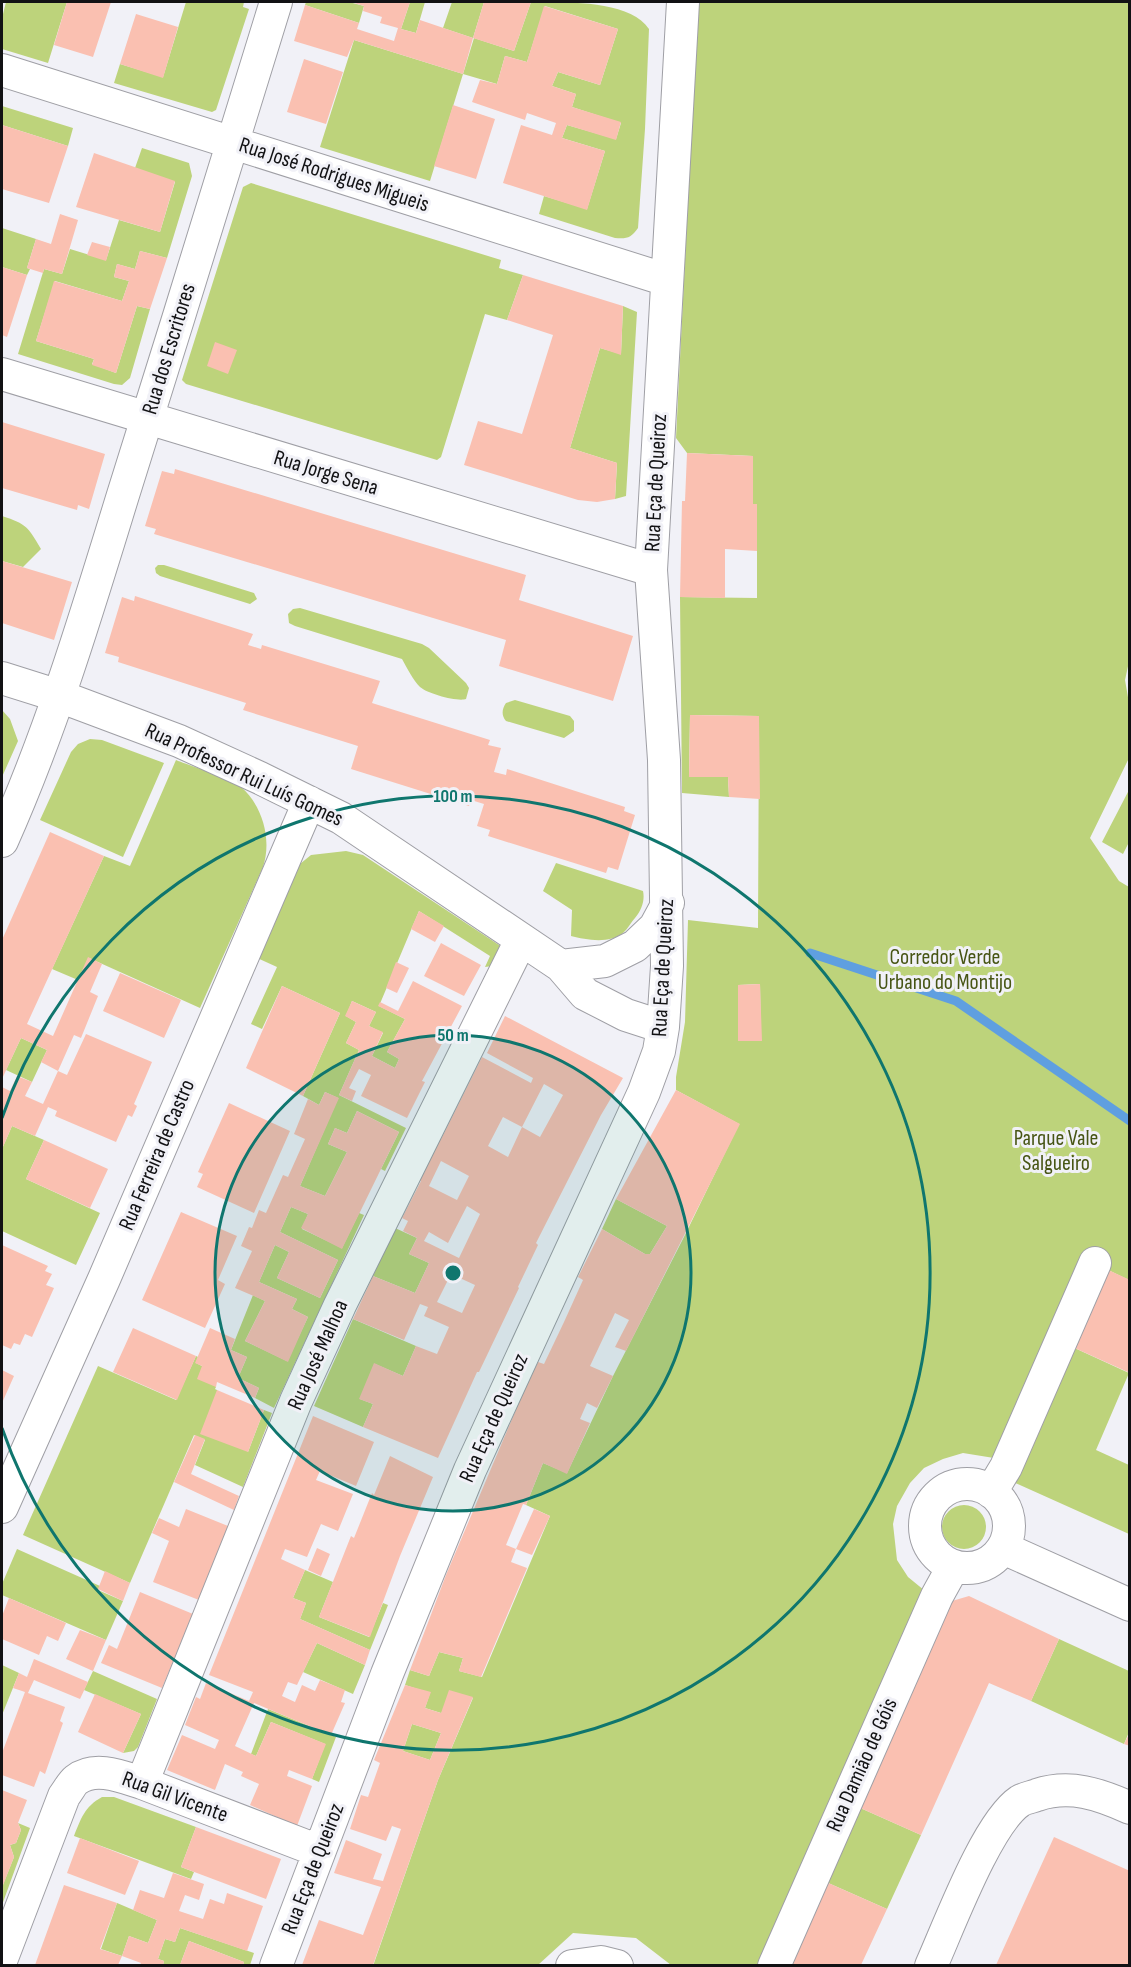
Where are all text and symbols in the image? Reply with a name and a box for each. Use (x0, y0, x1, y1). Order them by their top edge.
street label: Rua José Rodrigues Migueis (236, 132, 432, 218)
street label: Rua dos Escritores (136, 280, 202, 418)
street label: Rua Eça de Queiroz (639, 413, 673, 553)
street label: Rua Jorge Sena (270, 444, 382, 502)
street label: Rua Professor Rui Luís Gomes (141, 717, 348, 833)
text: 100 m (434, 786, 473, 807)
street label: Rua Eça de Queiroz (646, 898, 680, 1038)
park label: Corredor Verde Urbano do Montijo (878, 944, 1012, 996)
text: 50 m (437, 1025, 469, 1046)
street label: Rua Ferreira de Castro (113, 1075, 201, 1235)
park label: Parque Vale Salgueiro (1014, 1125, 1098, 1177)
centre of rings (443, 1263, 463, 1283)
street label: Rua José Malhoa (282, 1296, 354, 1414)
street label: Rua Eça de Queiroz (454, 1349, 534, 1487)
street label: Rua Damião de Góis (820, 1694, 904, 1836)
street label: Rua Gil Vicente (118, 1765, 232, 1829)
street label: Rua Eça de Queiroz (276, 1800, 350, 1938)

